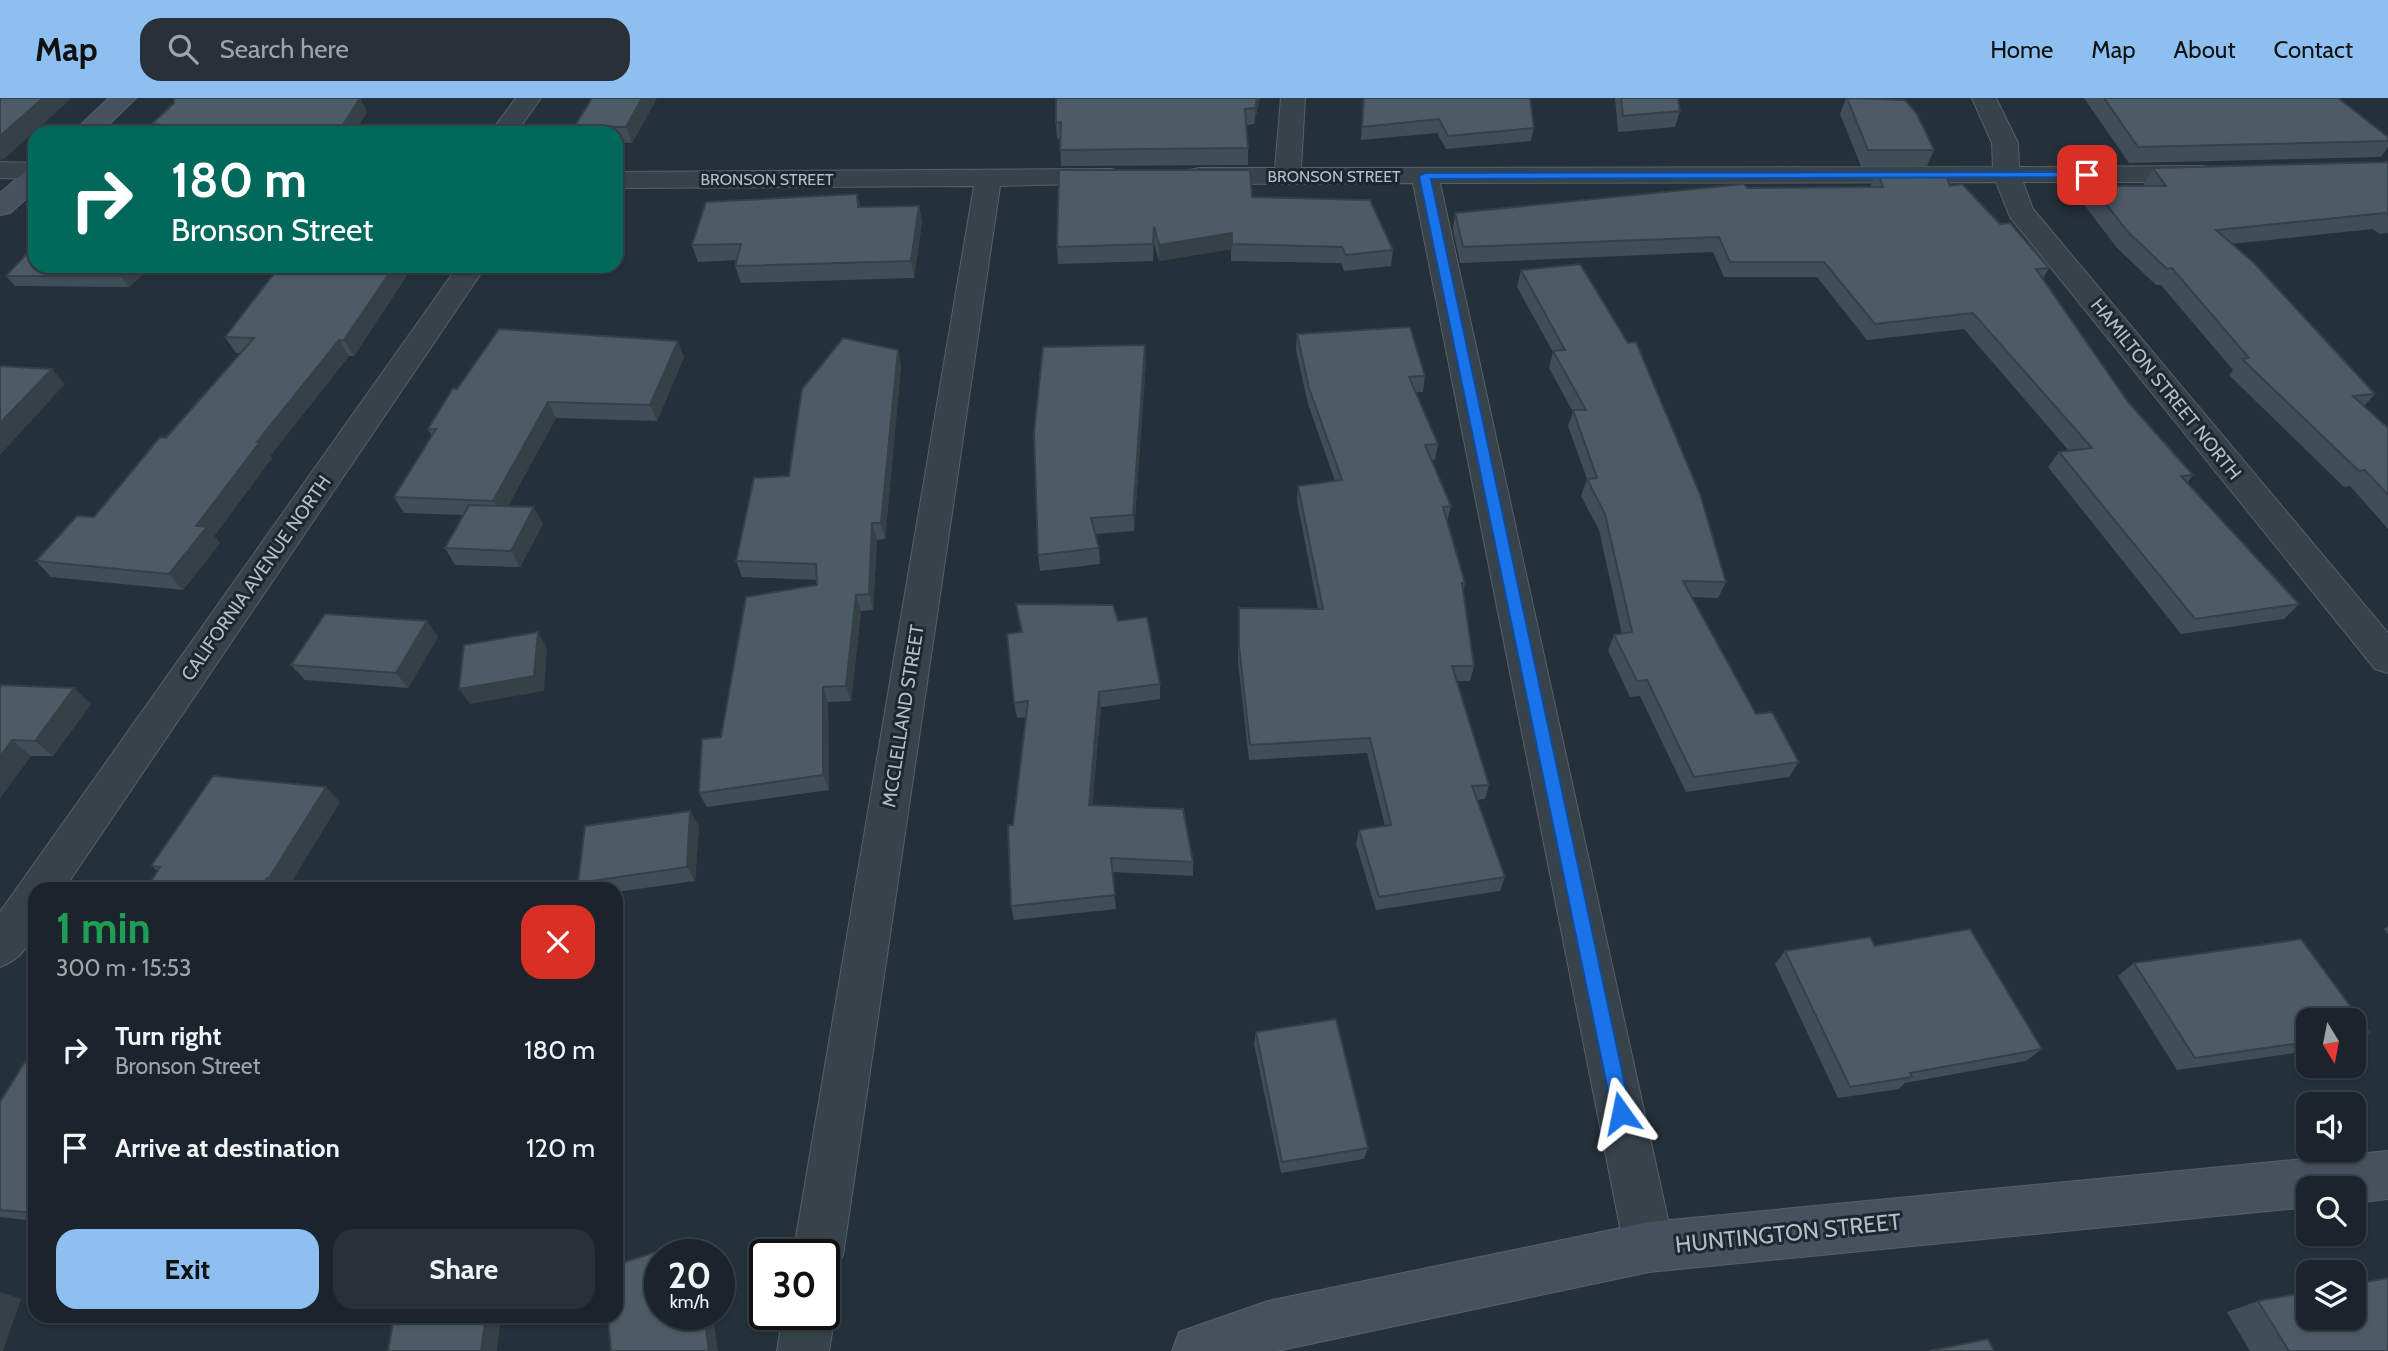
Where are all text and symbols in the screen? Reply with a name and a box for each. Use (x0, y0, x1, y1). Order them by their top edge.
search box (140, 18, 630, 81)
text: Map (35, 29, 98, 69)
icon: search (164, 30, 202, 68)
text: Search here (220, 33, 349, 65)
text: Home (1990, 35, 2053, 64)
text: Map (2091, 35, 2136, 64)
text: About (2174, 35, 2236, 64)
text: Contact (2274, 35, 2353, 64)
pin (2057, 145, 2117, 205)
text: 180 m (171, 150, 307, 209)
icon: right (56, 154, 147, 245)
icon: arrive (2068, 156, 2106, 194)
street label: BRONSON STREET (1267, 167, 1401, 186)
street label: BRONSON STREET (700, 170, 834, 189)
text: Bronson Street (171, 210, 373, 249)
street label: HAMILTON STREET NORTH (2086, 294, 2246, 484)
street label: CALIFORNIA AVENUE NORTH (176, 471, 336, 685)
street label: MCCLELLAND STREET (877, 623, 929, 809)
text: 1 min (56, 902, 151, 954)
button: close (521, 905, 595, 979)
text: 300 m · 15:53 (56, 954, 191, 982)
north arrow (2296, 1008, 2366, 1078)
map controls (2296, 1008, 2366, 1330)
text: Turn right (115, 1020, 221, 1052)
icon: right (56, 1031, 94, 1069)
text: 180 m (524, 1034, 595, 1066)
text: Bronson Street (115, 1052, 260, 1080)
position arrow (1584, 1076, 1658, 1150)
button: sound (2296, 1092, 2366, 1162)
icon: arrive (56, 1129, 94, 1167)
text: Arrive at destination (115, 1132, 340, 1164)
text: 120 m (526, 1132, 595, 1164)
button: search (2296, 1176, 2366, 1246)
street label: HUNTINGTON STREET (1674, 1207, 1902, 1259)
button: Exit (56, 1229, 319, 1309)
button: Share (333, 1229, 595, 1309)
speed limit sign: 30 (749, 1239, 840, 1330)
text: 20 (668, 1254, 711, 1297)
button: layers (2296, 1260, 2366, 1330)
text: km/h (670, 1291, 709, 1313)

